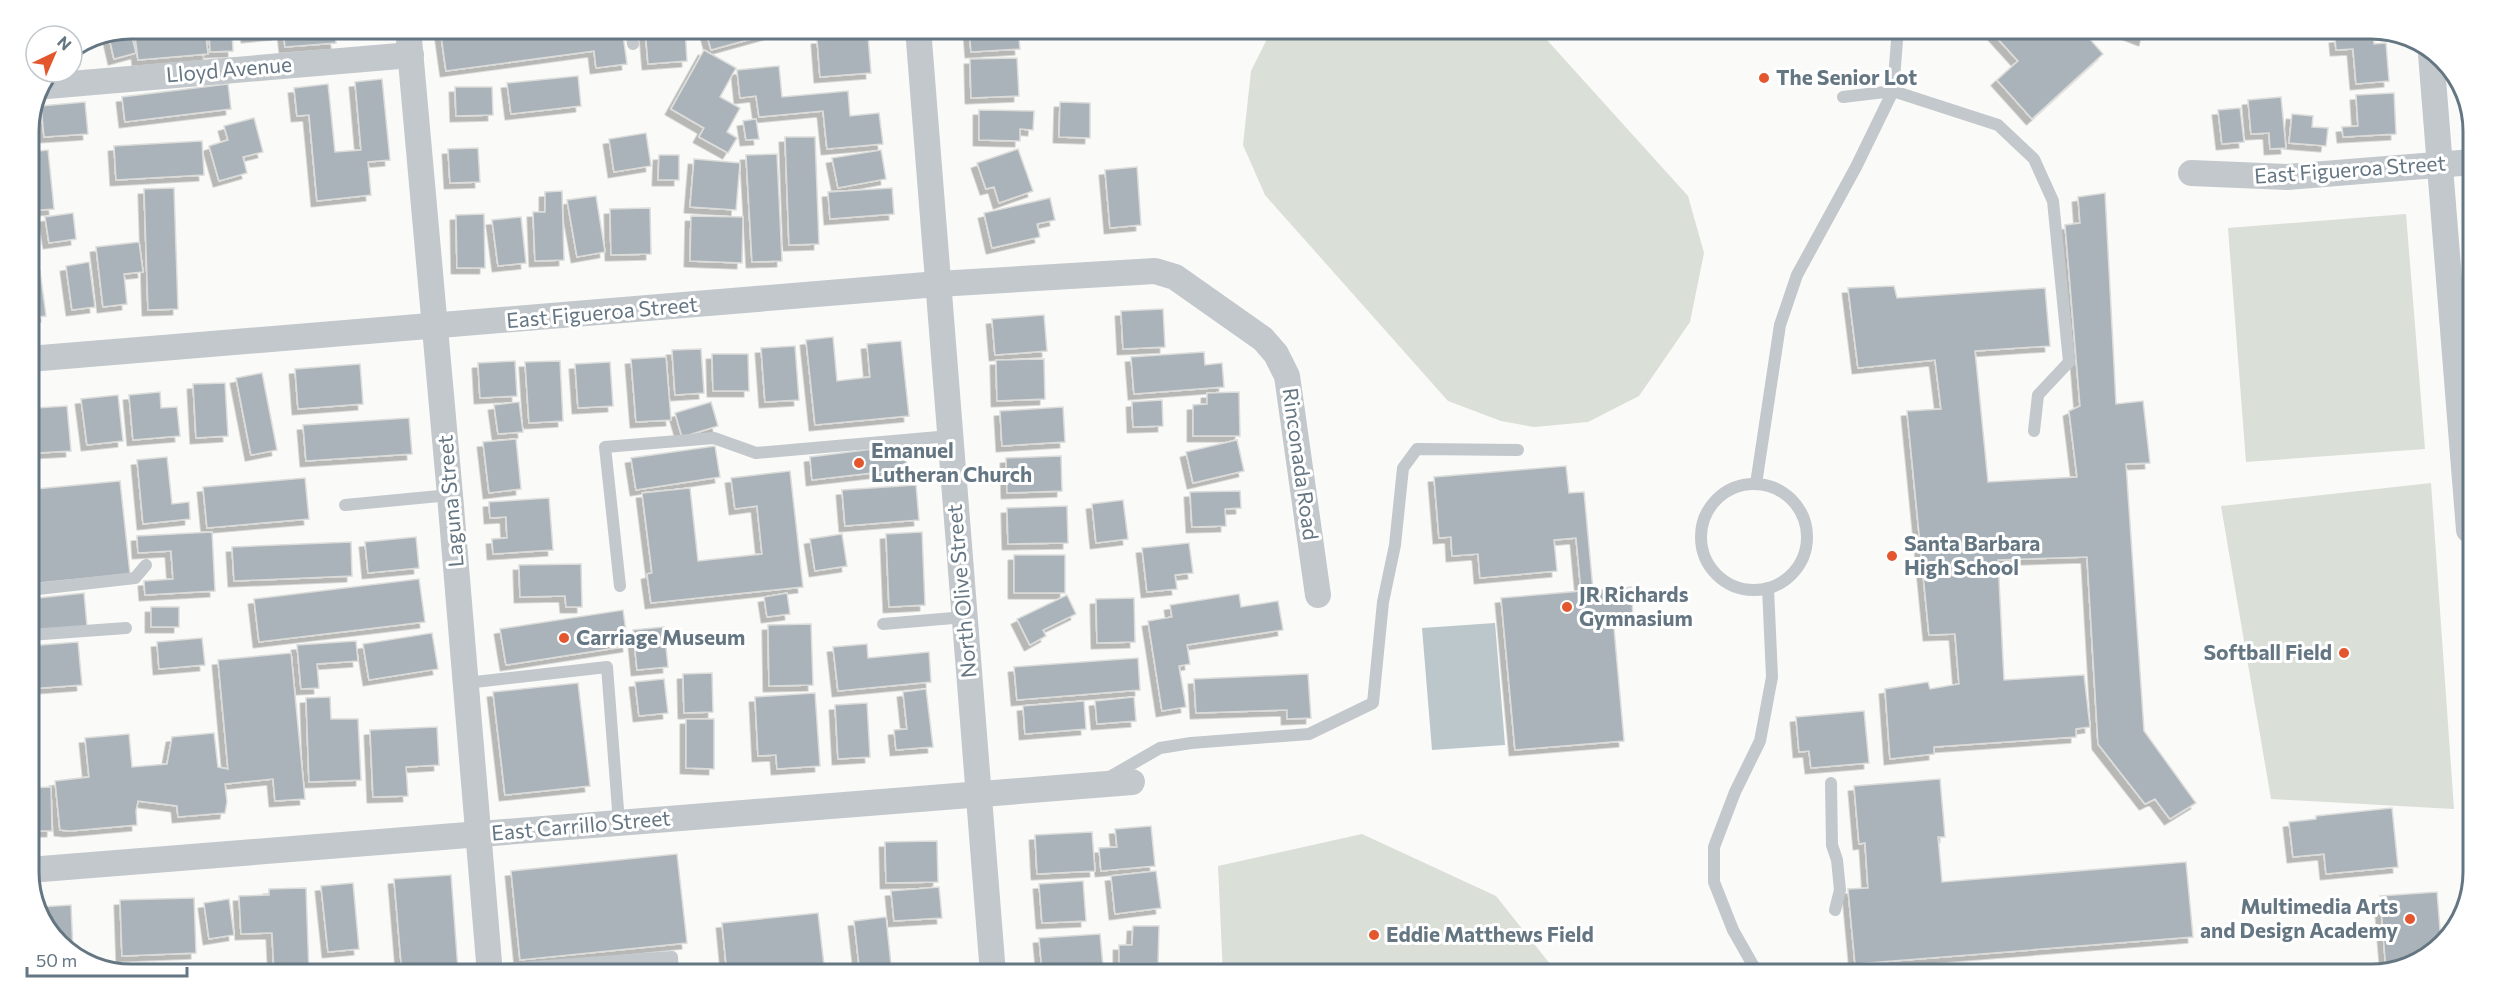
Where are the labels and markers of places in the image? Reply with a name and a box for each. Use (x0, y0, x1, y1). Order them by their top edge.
place label: The Senior Lot (1776, 64, 1917, 89)
marker: The Senior Lot (1757, 71, 1771, 85)
place label: Emanuel Lutheran Church (871, 437, 1032, 486)
marker: Emanuel Lutheran Church (852, 456, 866, 470)
place label: Santa Barbara High School (1904, 530, 2040, 579)
marker: Santa Barbara High School (1885, 549, 1899, 563)
place label: JR Richards Gymnasium (1579, 581, 1693, 630)
marker: JR Richards Gymnasium (1560, 600, 1574, 614)
place label: Carriage Museum (576, 624, 745, 649)
marker: Carriage Museum (557, 631, 571, 645)
place label: Softball Field (2203, 639, 2332, 664)
marker: Softball Field (2337, 646, 2351, 660)
place label: Multimedia Arts and Design Academy (2200, 893, 2398, 942)
marker: Multimedia Arts and Design Academy (2403, 912, 2417, 926)
place label: Eddie Matthews Field (1386, 921, 1594, 946)
marker: Eddie Matthews Field (1367, 928, 1381, 942)

